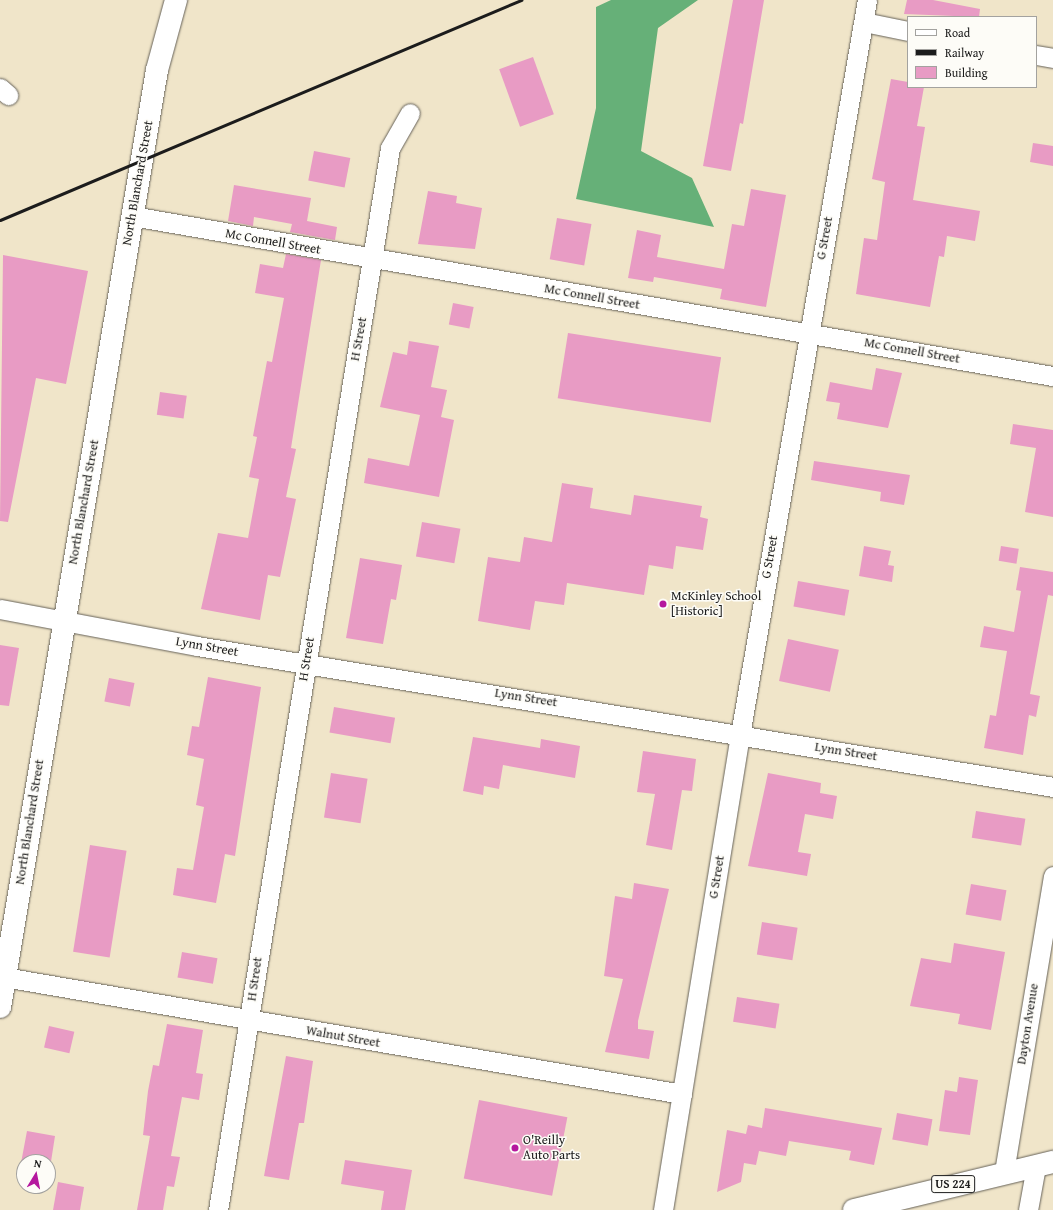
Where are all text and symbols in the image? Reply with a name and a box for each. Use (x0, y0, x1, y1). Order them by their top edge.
legend (907, 16, 1037, 88)
text: Road (945, 24, 970, 41)
text: Railway (945, 44, 984, 61)
text: Building (945, 64, 988, 81)
street label: North Blanchard Street (119, 119, 157, 247)
street label: G Street (814, 215, 836, 261)
street label: Mc Connell Street (224, 226, 322, 258)
street label: Mc Connell Street (543, 281, 641, 313)
street label: H Street (347, 316, 371, 362)
street label: Mc Connell Street (863, 335, 961, 367)
street label: North Blanchard Street (65, 438, 103, 566)
street label: G Street (759, 534, 781, 580)
place label: McKinley School [Historic] (671, 589, 761, 620)
marker: McKinley School [Historic] (658, 599, 668, 609)
street label: Lynn Street (175, 634, 239, 660)
street label: H Street (296, 636, 318, 682)
street label: Lynn Street (494, 685, 558, 711)
street label: Lynn Street (814, 739, 878, 765)
street label: North Blanchard Street (12, 758, 48, 886)
street label: G Street (706, 854, 728, 900)
street label: H Street (244, 956, 266, 1002)
street label: Dayton Avenue (1014, 982, 1042, 1066)
street label: Walnut Street (305, 1023, 381, 1051)
place label: O'Reilly Auto Parts (523, 1133, 580, 1164)
marker: O'Reilly Auto Parts (510, 1143, 520, 1153)
north arrow (16, 1154, 56, 1194)
text: N (33, 1155, 43, 1172)
road number: US 224 (931, 1174, 975, 1194)

